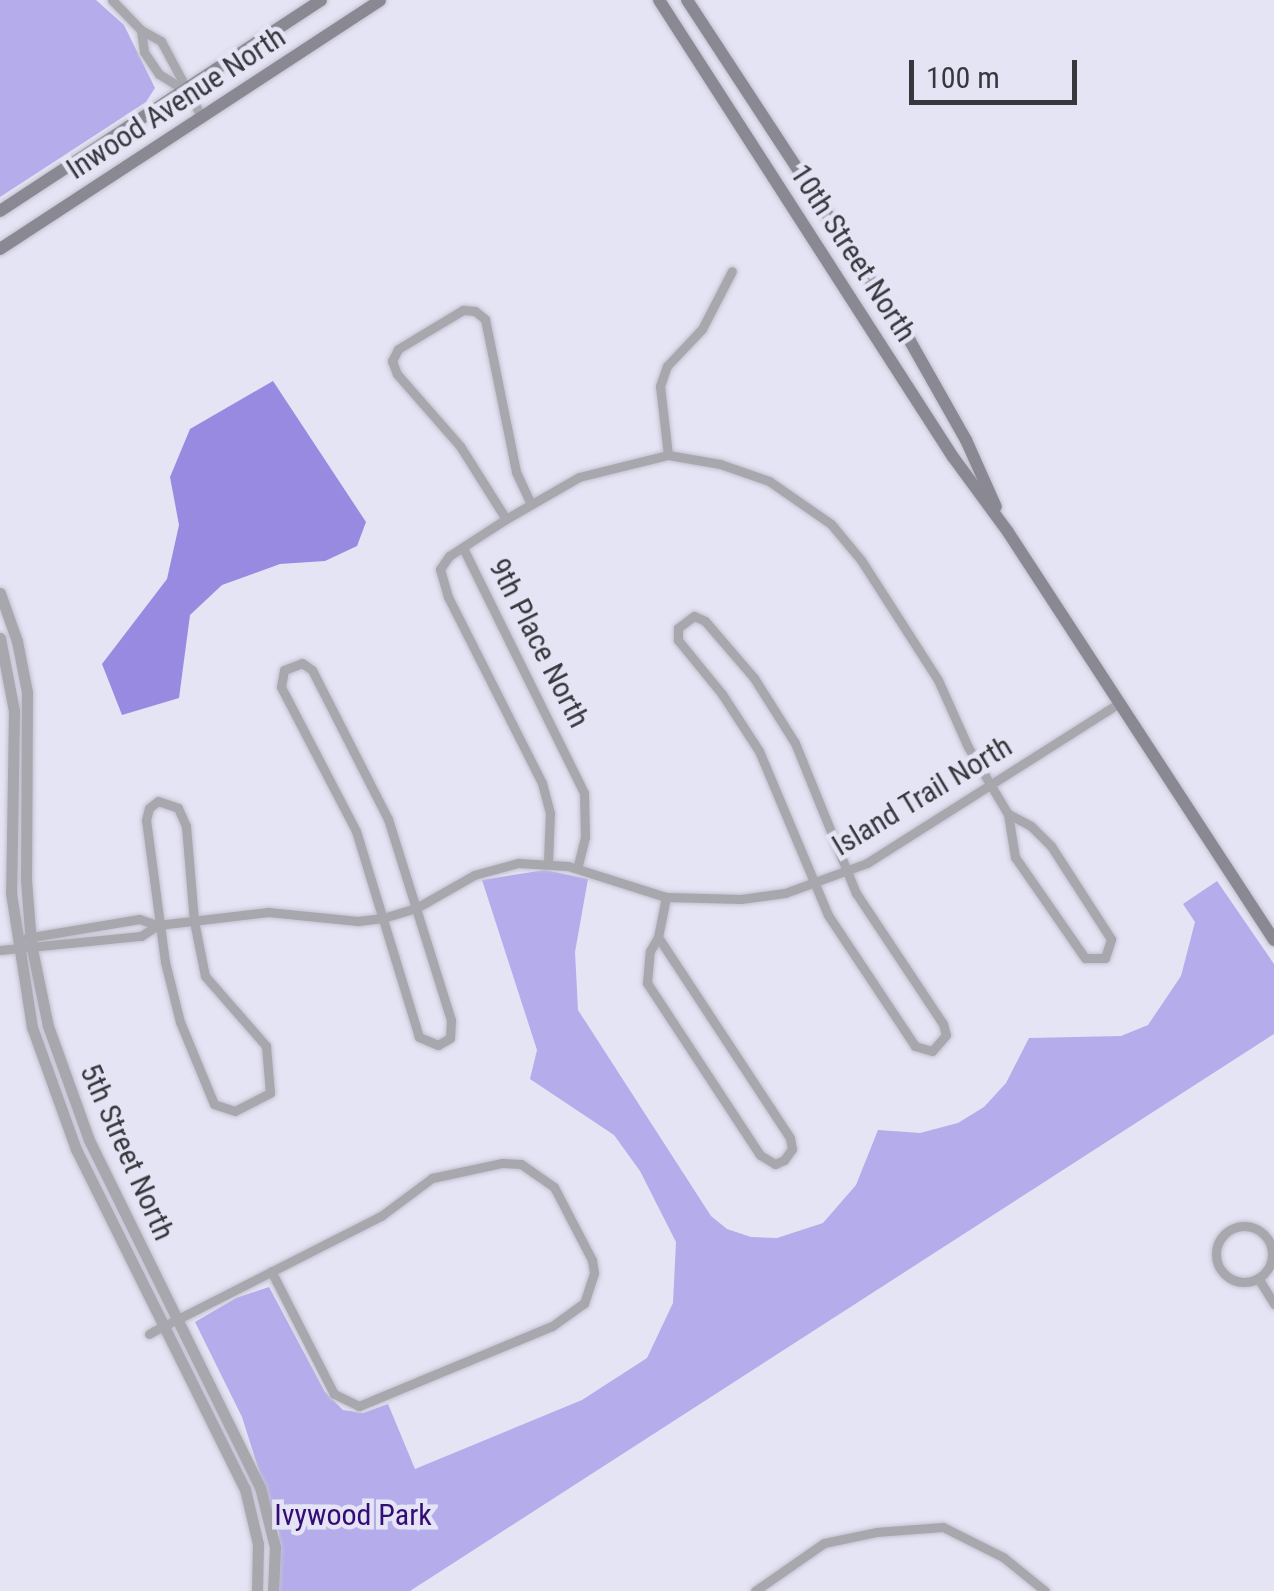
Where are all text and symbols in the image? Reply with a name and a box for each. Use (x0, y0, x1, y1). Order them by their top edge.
street label: Inwood Avenue North (60, 19, 292, 187)
scale bar (914, 40, 1082, 102)
text: 100 m (926, 60, 1000, 95)
street label: 10th Street North (782, 158, 924, 348)
street label: 9th Place North (481, 553, 597, 733)
street label: Island Trail North (825, 728, 1019, 864)
street label: 5th Street North (72, 1058, 182, 1246)
park label: Ivywood Park (274, 1497, 432, 1533)

